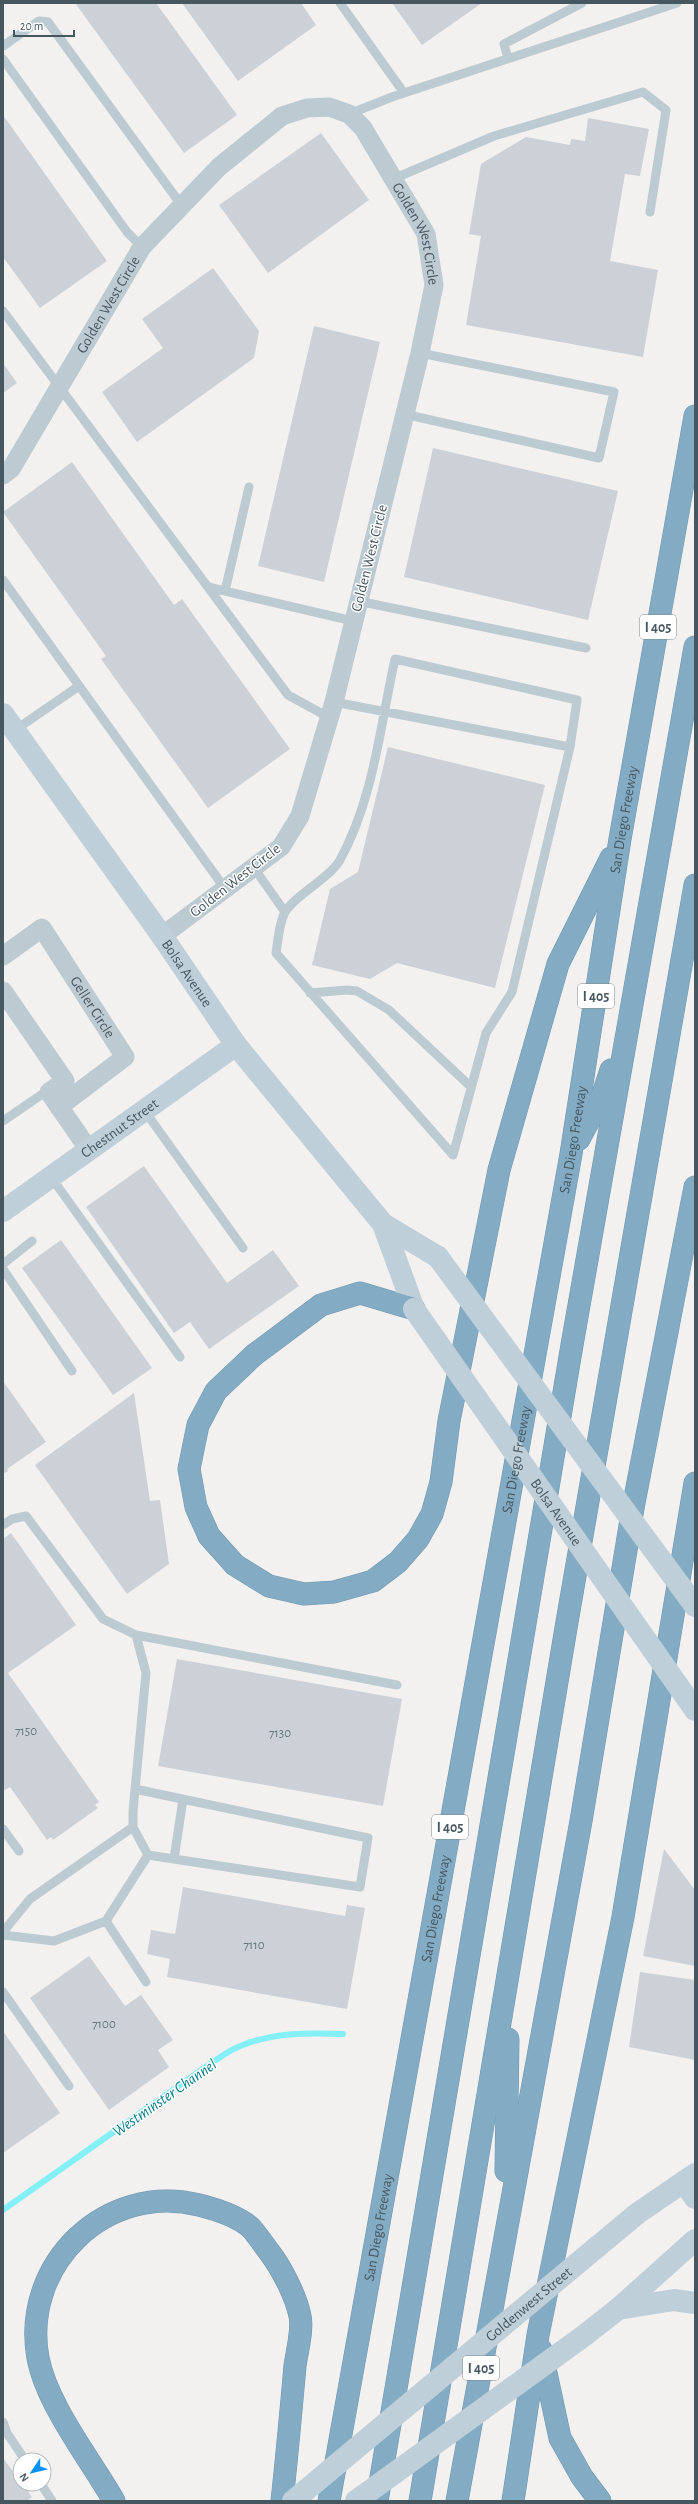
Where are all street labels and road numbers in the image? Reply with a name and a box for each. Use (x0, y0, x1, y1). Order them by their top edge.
street label: Golden West Circle (389, 180, 441, 286)
street label: Golden West Circle (74, 254, 143, 356)
street label: Golden West Circle (349, 503, 390, 613)
road number: I 405 (640, 615, 676, 639)
street label: San Diego Freeway (608, 764, 641, 875)
street label: Golden West Circle (187, 841, 283, 920)
street label: Bolsa Avenue (159, 937, 215, 1010)
street label: Geller Circle (67, 974, 118, 1041)
road number: I 405 (578, 984, 614, 1008)
street label: San Diego Freeway (557, 1084, 590, 1195)
street label: Chestnut Street (78, 1096, 161, 1161)
street label: San Diego Freeway (500, 1404, 534, 1515)
street label: Bolsa Avenue (527, 1476, 584, 1549)
road number: I 405 (432, 1815, 468, 1839)
street label: San Diego Freeway (419, 1853, 453, 1963)
street label: San Diego Freeway (362, 2172, 396, 2282)
street label: Goldenwest Street (483, 2264, 575, 2345)
road number: I 405 (463, 2356, 499, 2380)

